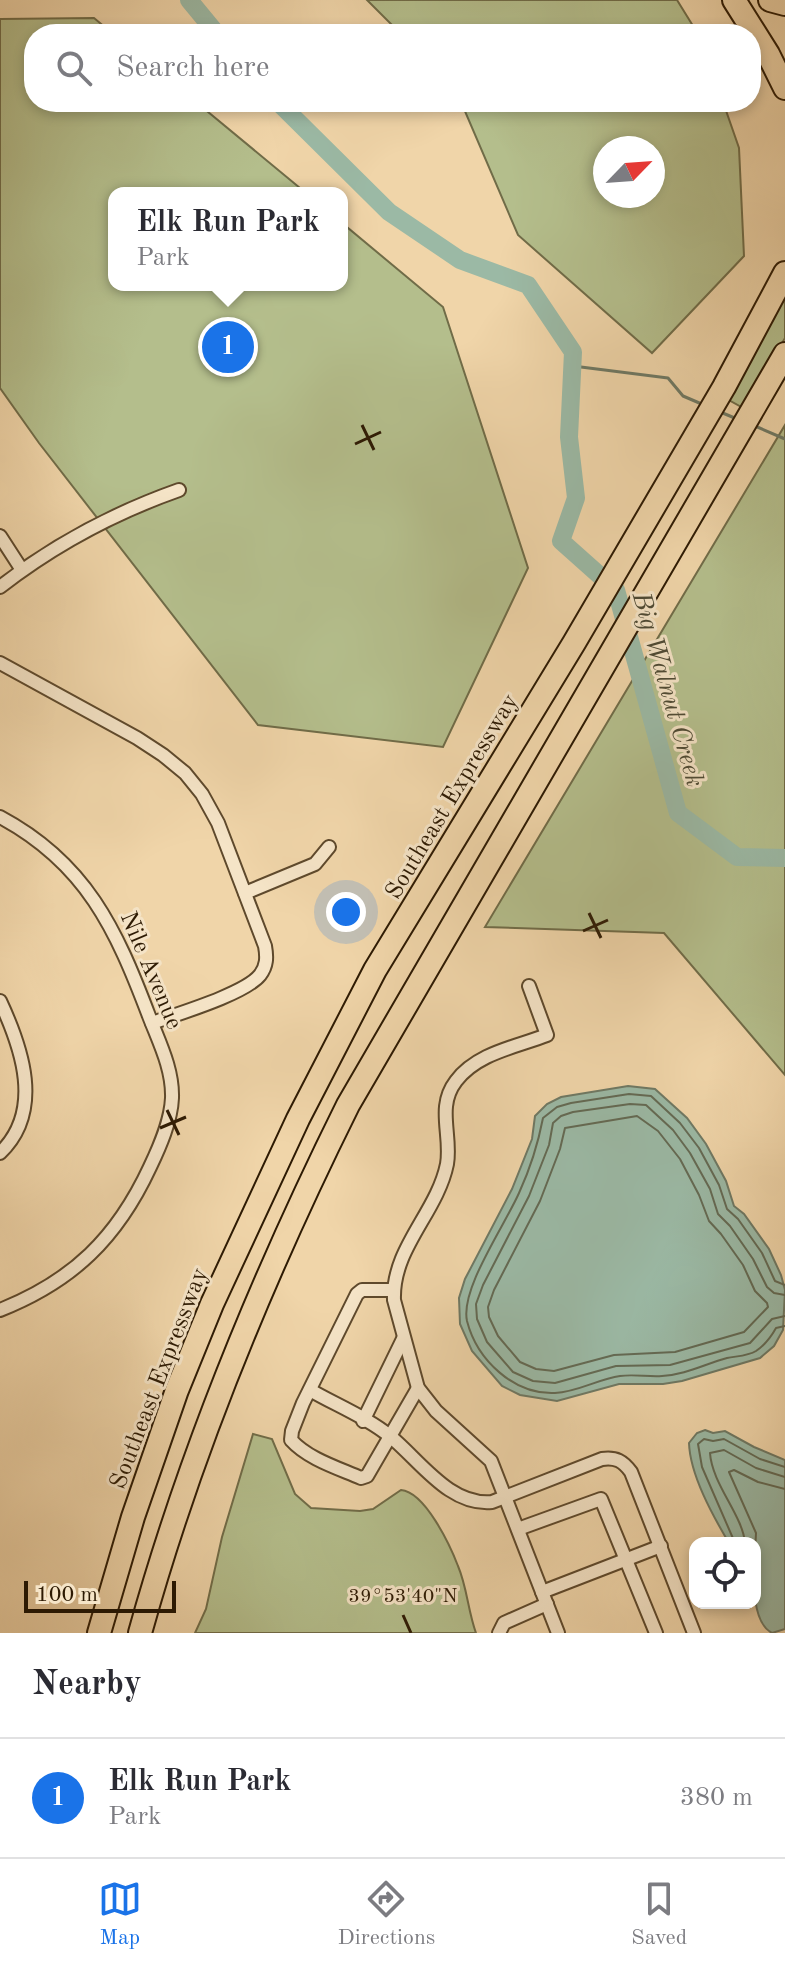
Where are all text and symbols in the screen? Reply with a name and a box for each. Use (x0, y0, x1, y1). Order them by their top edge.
search box (24, 24, 761, 112)
icon: search (52, 46, 96, 90)
text: Search here (116, 53, 270, 83)
north arrow (593, 136, 665, 208)
popup (108, 187, 348, 291)
text: Elk Run Park (136, 208, 320, 238)
text: Park (136, 245, 190, 271)
pin: 1 (202, 317, 254, 377)
water label: Big Walnut Creek (626, 588, 707, 790)
street label: Southeast Expressway (382, 690, 524, 904)
your location (326, 892, 366, 932)
street label: Nile Avenue (115, 908, 186, 1033)
street label: Southeast Expressway (107, 1265, 213, 1493)
map controls (689, 1537, 761, 1609)
button: locate (689, 1537, 761, 1609)
scale bar (24, 1577, 176, 1613)
text: 100 m (36, 1584, 98, 1606)
text: 39°53'40"N (348, 1587, 458, 1607)
text: Nearby (32, 1668, 142, 1702)
text: Elk Run Park (108, 1767, 291, 1797)
text: 1 (50, 1785, 66, 1811)
text: 380 m (680, 1785, 753, 1811)
text: Park (108, 1804, 162, 1830)
tab: Map (98, 1877, 142, 1952)
tab: Directions (338, 1877, 435, 1952)
tab: Saved (631, 1877, 687, 1952)

